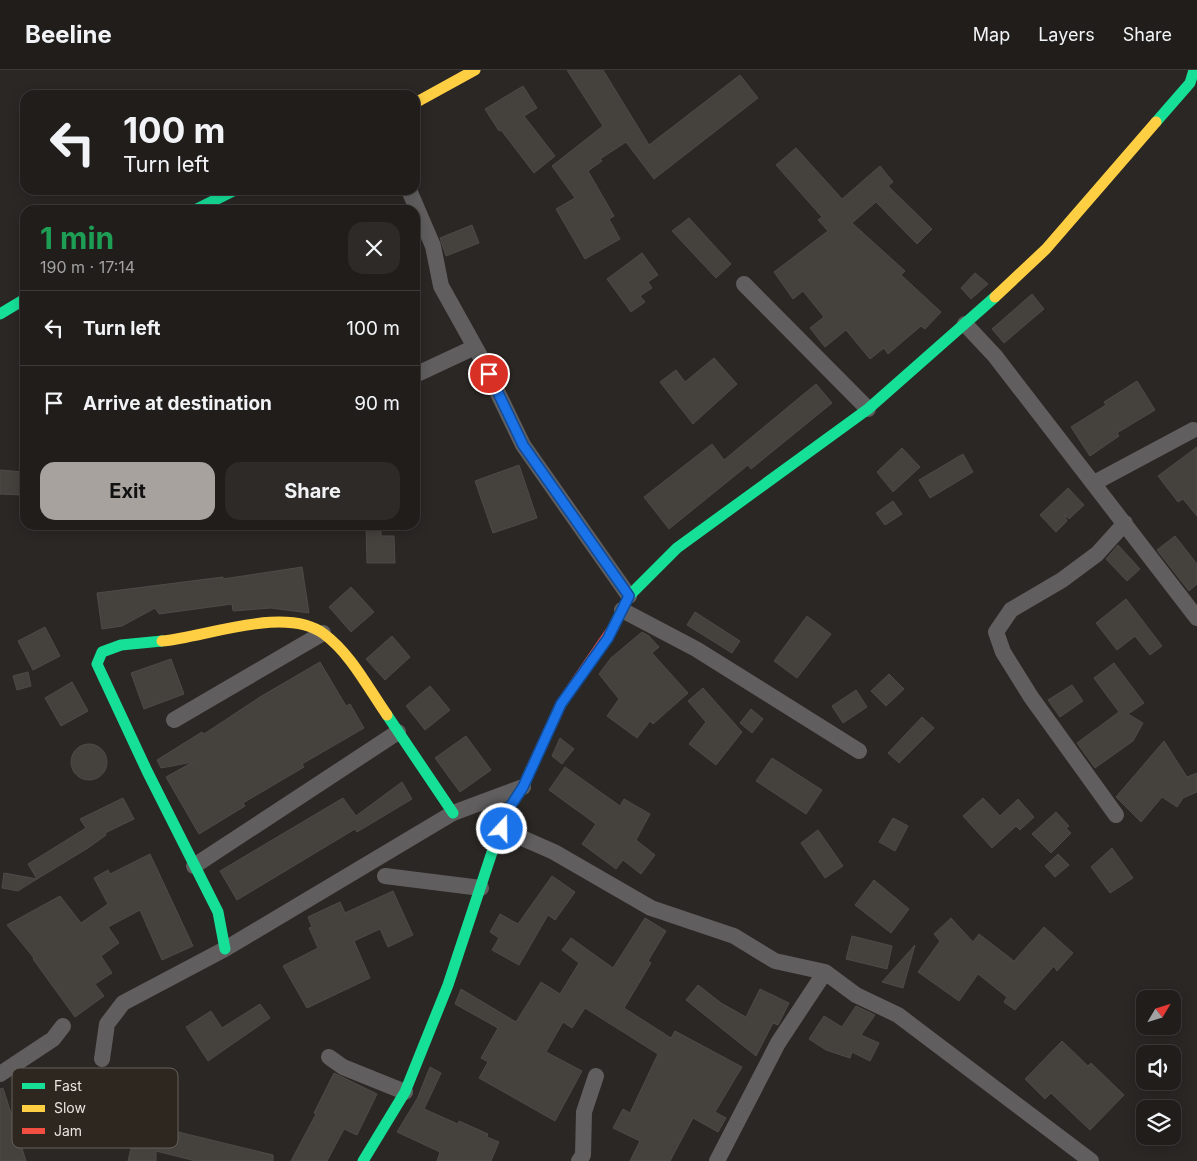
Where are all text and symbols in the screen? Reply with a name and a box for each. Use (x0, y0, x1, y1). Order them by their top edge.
text: Beeline (25, 20, 112, 49)
text: Map (973, 24, 1010, 45)
text: Layers (1038, 24, 1095, 45)
text: Share (1123, 24, 1172, 45)
text: 100 m (123, 109, 226, 151)
icon: left (40, 110, 105, 175)
text: Turn left (123, 151, 209, 177)
text: 1 min (40, 220, 114, 256)
button: close (348, 222, 400, 274)
text: 190 m · 17:14 (40, 257, 135, 277)
icon: left (40, 314, 68, 342)
text: Turn left (83, 317, 161, 340)
text: 100 m (346, 317, 400, 340)
pin (468, 353, 510, 395)
icon: arrive (475, 360, 503, 388)
icon: arrive (40, 389, 68, 417)
text: Arrive at destination (83, 392, 272, 415)
text: 90 m (354, 392, 400, 415)
button: Exit (40, 462, 215, 520)
button: Share (225, 462, 400, 520)
position arrow (475, 802, 527, 854)
north arrow (1136, 990, 1181, 1035)
map controls (1136, 990, 1181, 1145)
button: sound (1136, 1045, 1181, 1090)
legend (12, 1068, 178, 1148)
text: Fast (54, 1077, 82, 1094)
text: Slow (54, 1099, 86, 1116)
button: layers (1136, 1100, 1181, 1145)
text: Jam (54, 1122, 82, 1139)

